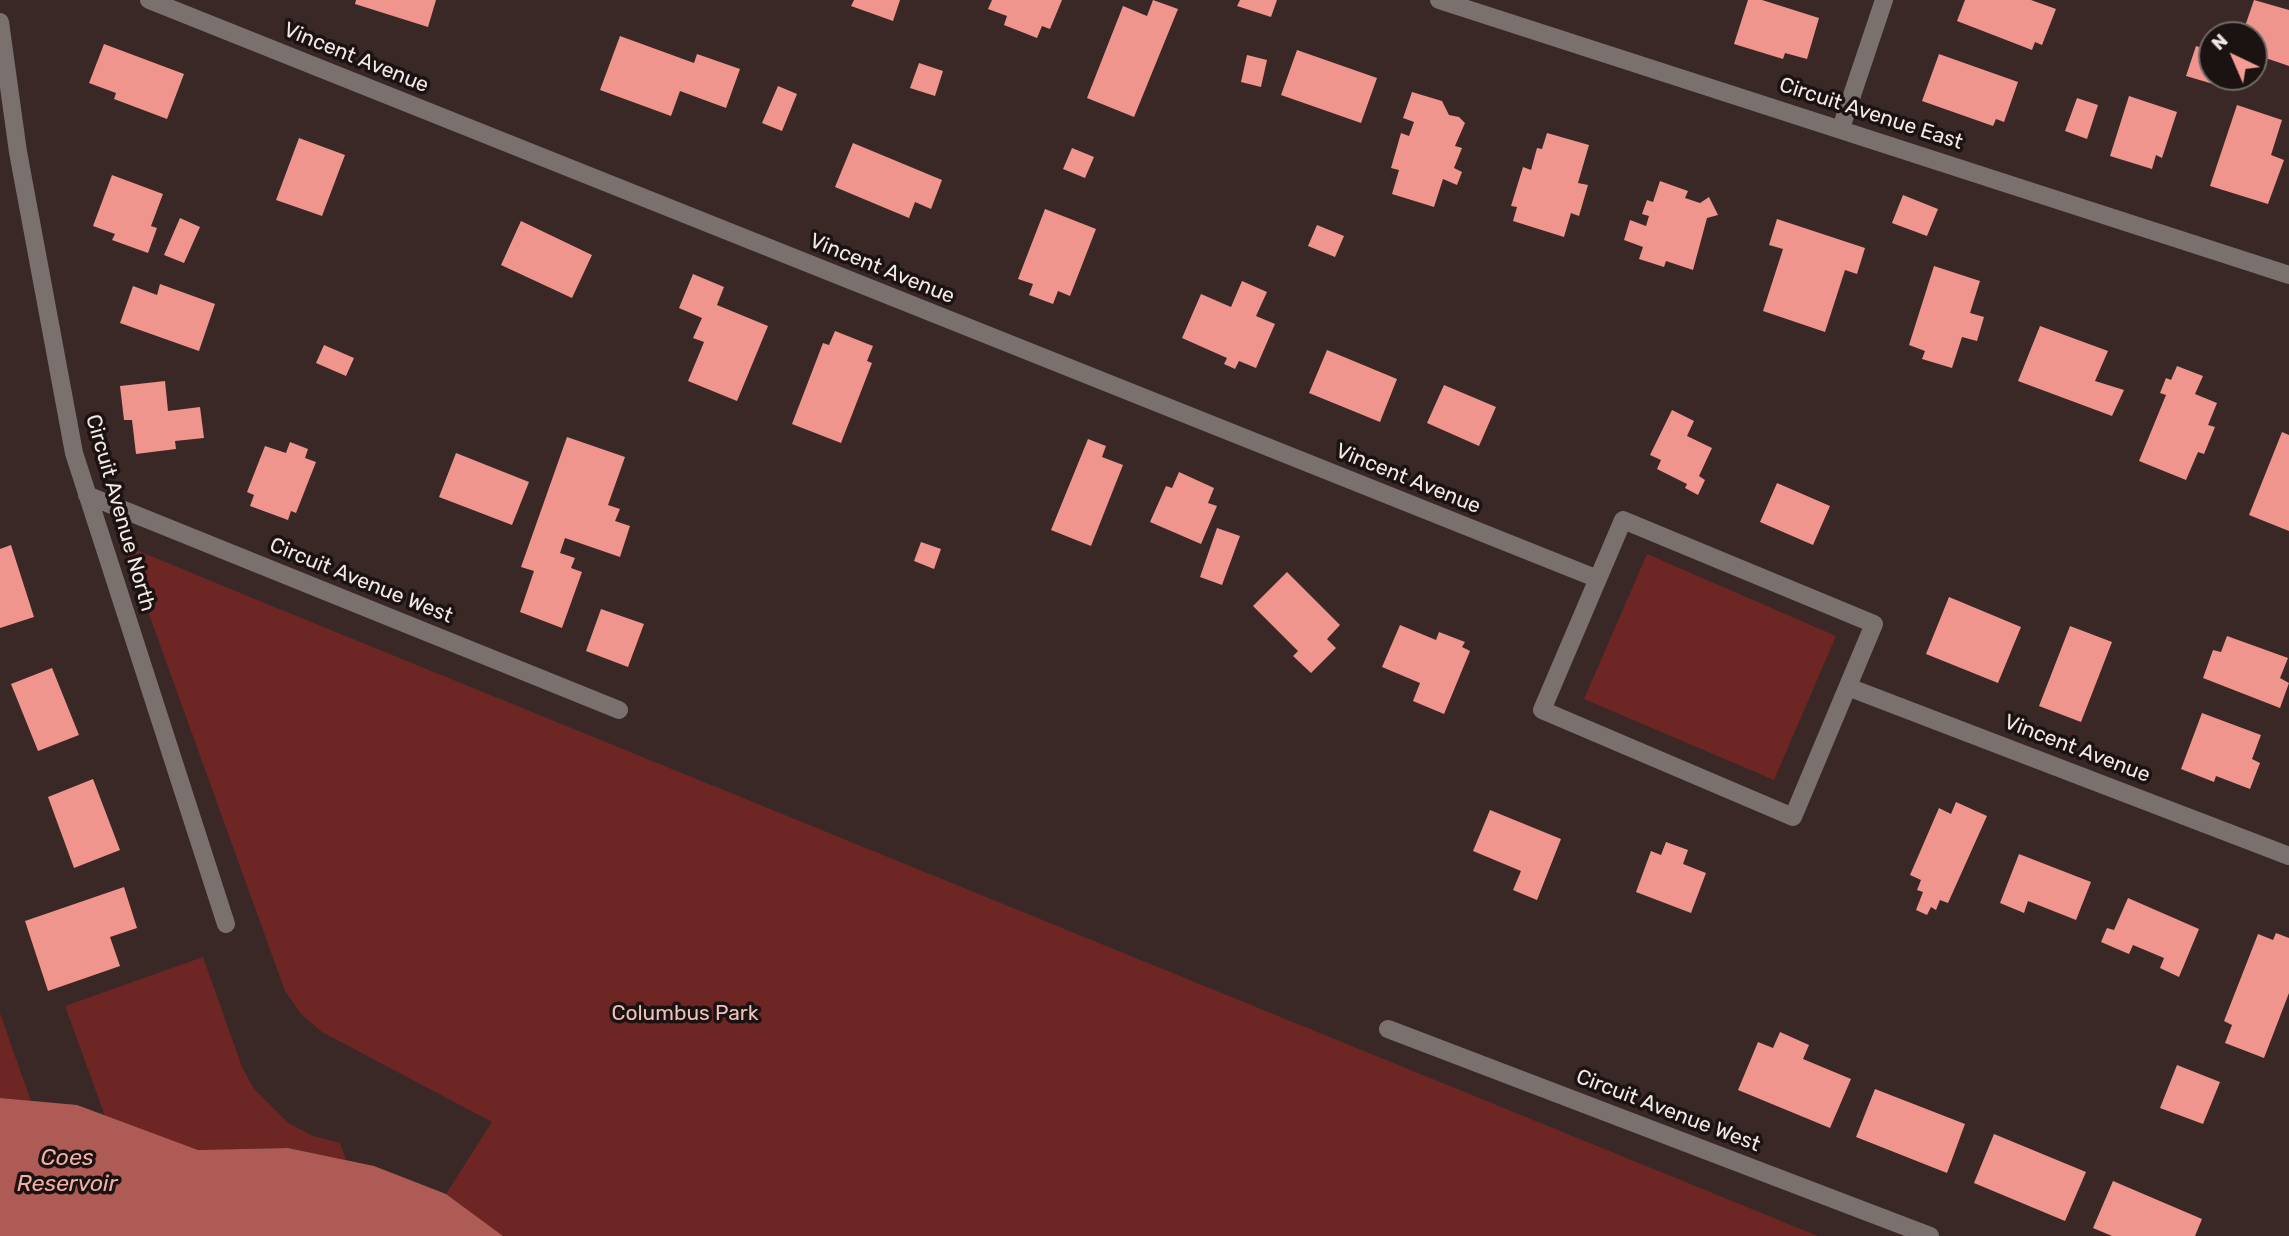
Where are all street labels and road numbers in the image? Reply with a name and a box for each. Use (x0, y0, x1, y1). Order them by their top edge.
street label: Vincent Avenue (280, 17, 432, 99)
street label: Circuit Avenue East (1776, 72, 1966, 156)
street label: Vincent Avenue (806, 228, 958, 310)
street label: Circuit Avenue North (80, 412, 160, 614)
street label: Vincent Avenue (1332, 438, 1484, 520)
street label: Circuit Avenue West (266, 533, 456, 629)
street label: Vincent Avenue (2000, 710, 2154, 788)
street label: Circuit Avenue West (1572, 1064, 1764, 1158)

